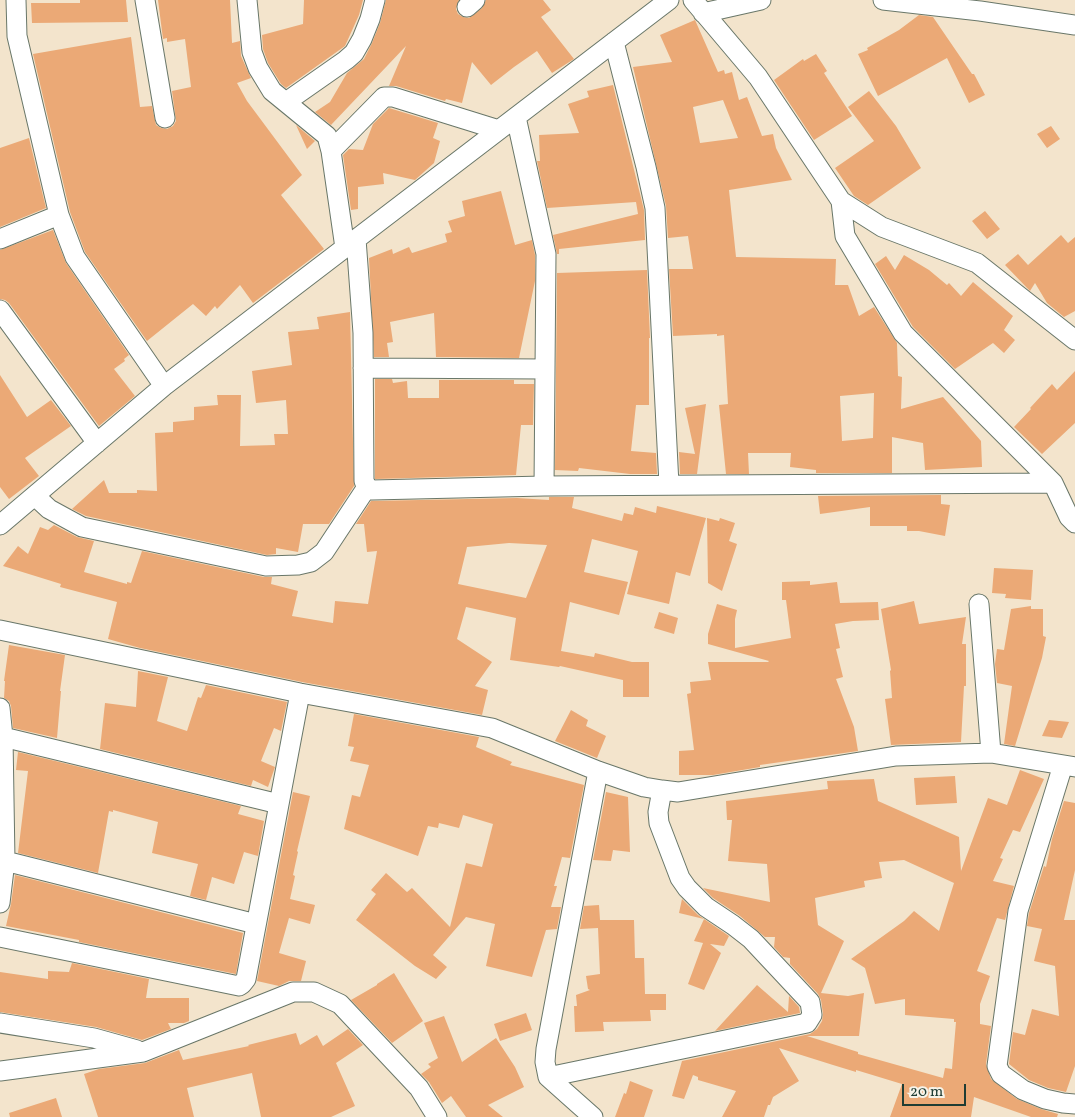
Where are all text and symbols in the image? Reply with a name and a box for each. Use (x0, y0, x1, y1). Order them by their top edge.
scale bar (905, 1074, 969, 1106)
text: 20 m (910, 1082, 943, 1103)

